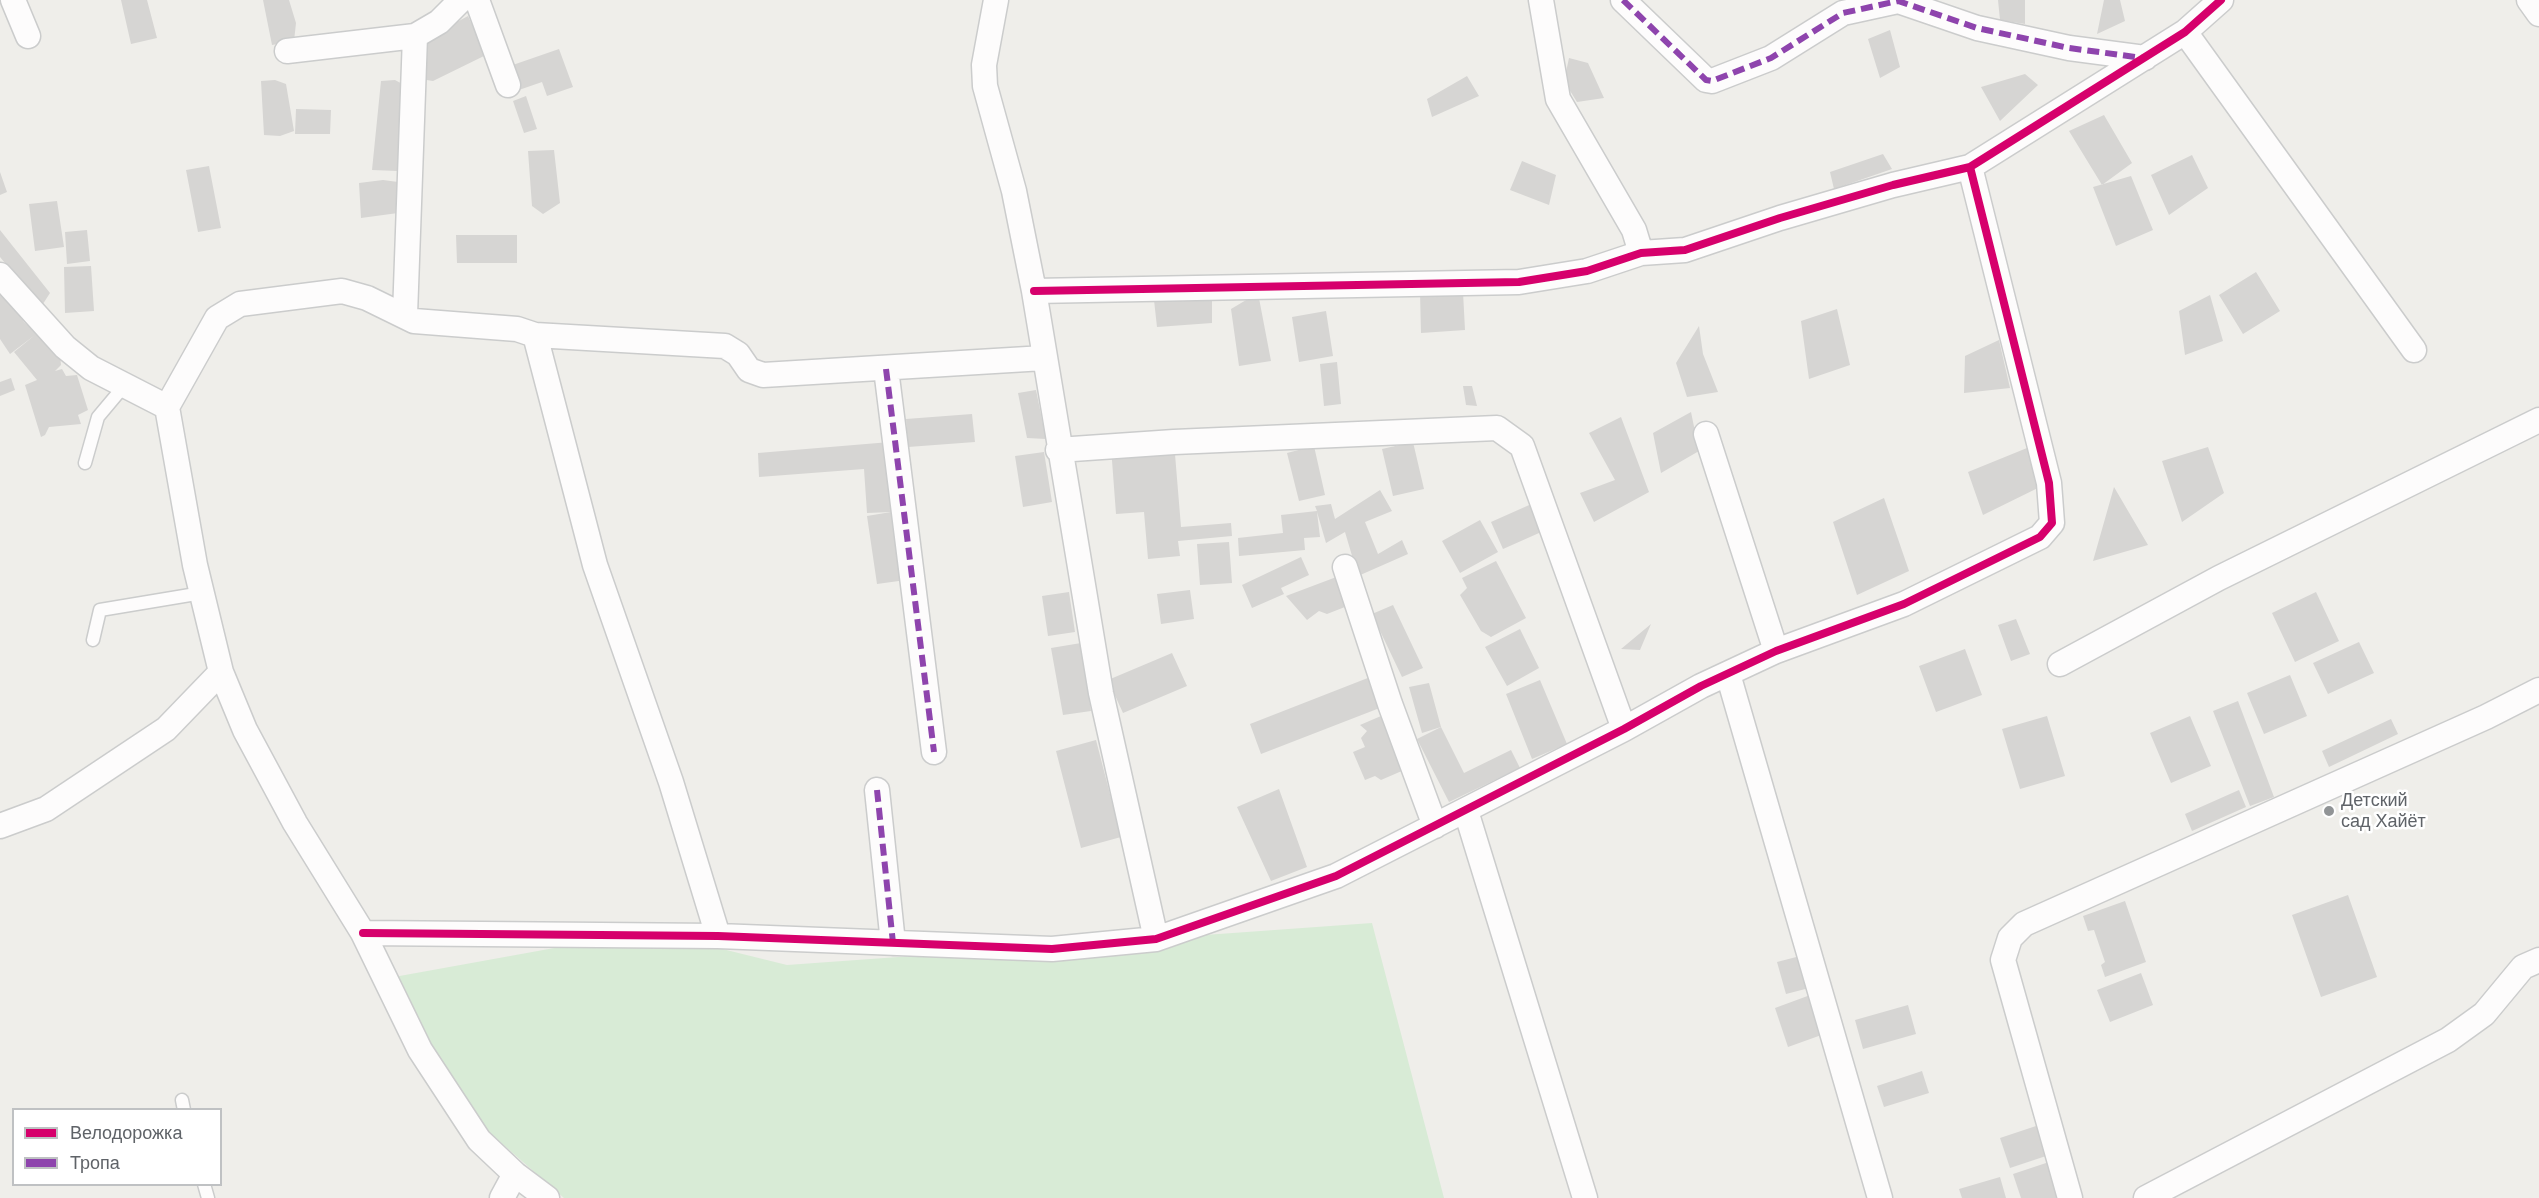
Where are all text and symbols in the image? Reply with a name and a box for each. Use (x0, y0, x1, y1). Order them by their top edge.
place label: Детский сад Хайёт (2341, 790, 2426, 832)
marker: Детский сад Хайёт (2322, 804, 2336, 818)
legend (12, 1108, 222, 1186)
text: Велодорожка (70, 1123, 182, 1143)
text: Тропа (70, 1153, 120, 1173)

